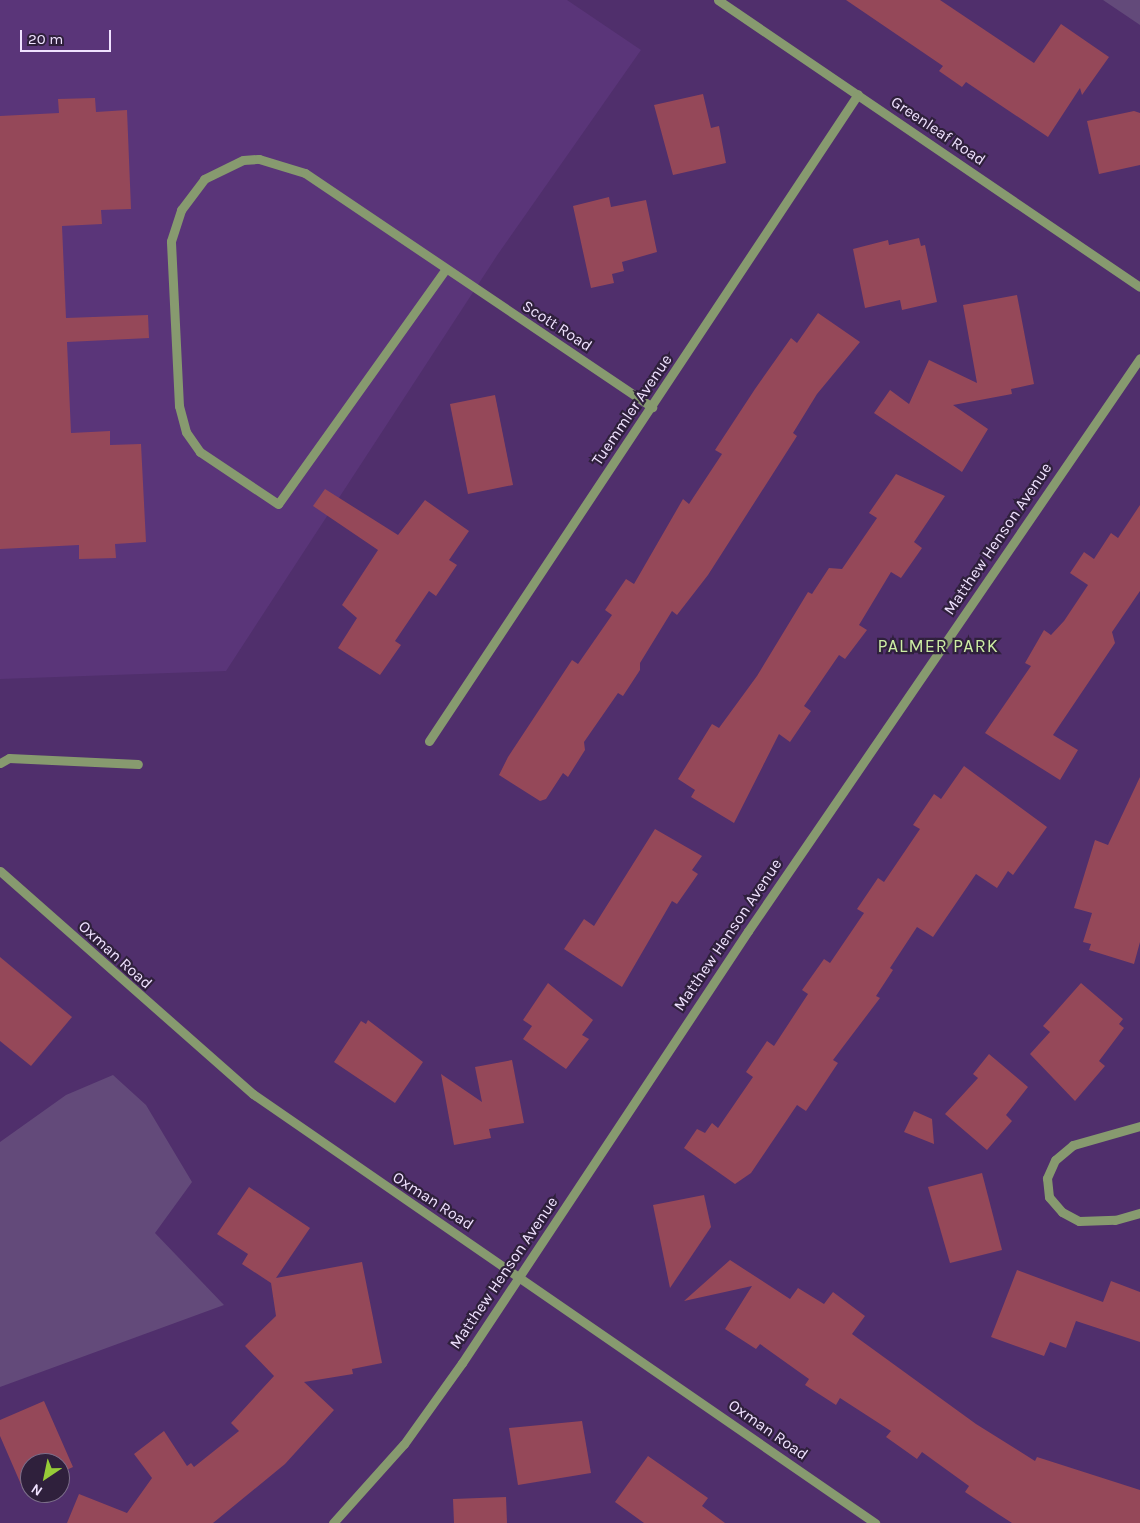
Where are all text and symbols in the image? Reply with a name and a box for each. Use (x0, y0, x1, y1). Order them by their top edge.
scale bar (22, 20, 114, 52)
text: 20 m (28, 30, 63, 48)
street label: Greenleaf Road (887, 92, 989, 170)
street label: Scott Road (519, 296, 595, 356)
street label: Tuemmler Avenue (588, 351, 676, 469)
street label: Matthew Henson Avenue (940, 459, 1056, 619)
district label: PALMER PARK (876, 635, 1000, 657)
street label: Matthew Henson Avenue (670, 855, 786, 1015)
street label: Oxman Road (74, 917, 156, 993)
street label: Oxman Road (389, 1168, 477, 1234)
street label: Matthew Henson Avenue (446, 1193, 562, 1353)
street label: Oxman Road (725, 1396, 811, 1464)
north arrow (20, 1453, 70, 1503)
text: N (28, 1480, 46, 1500)

